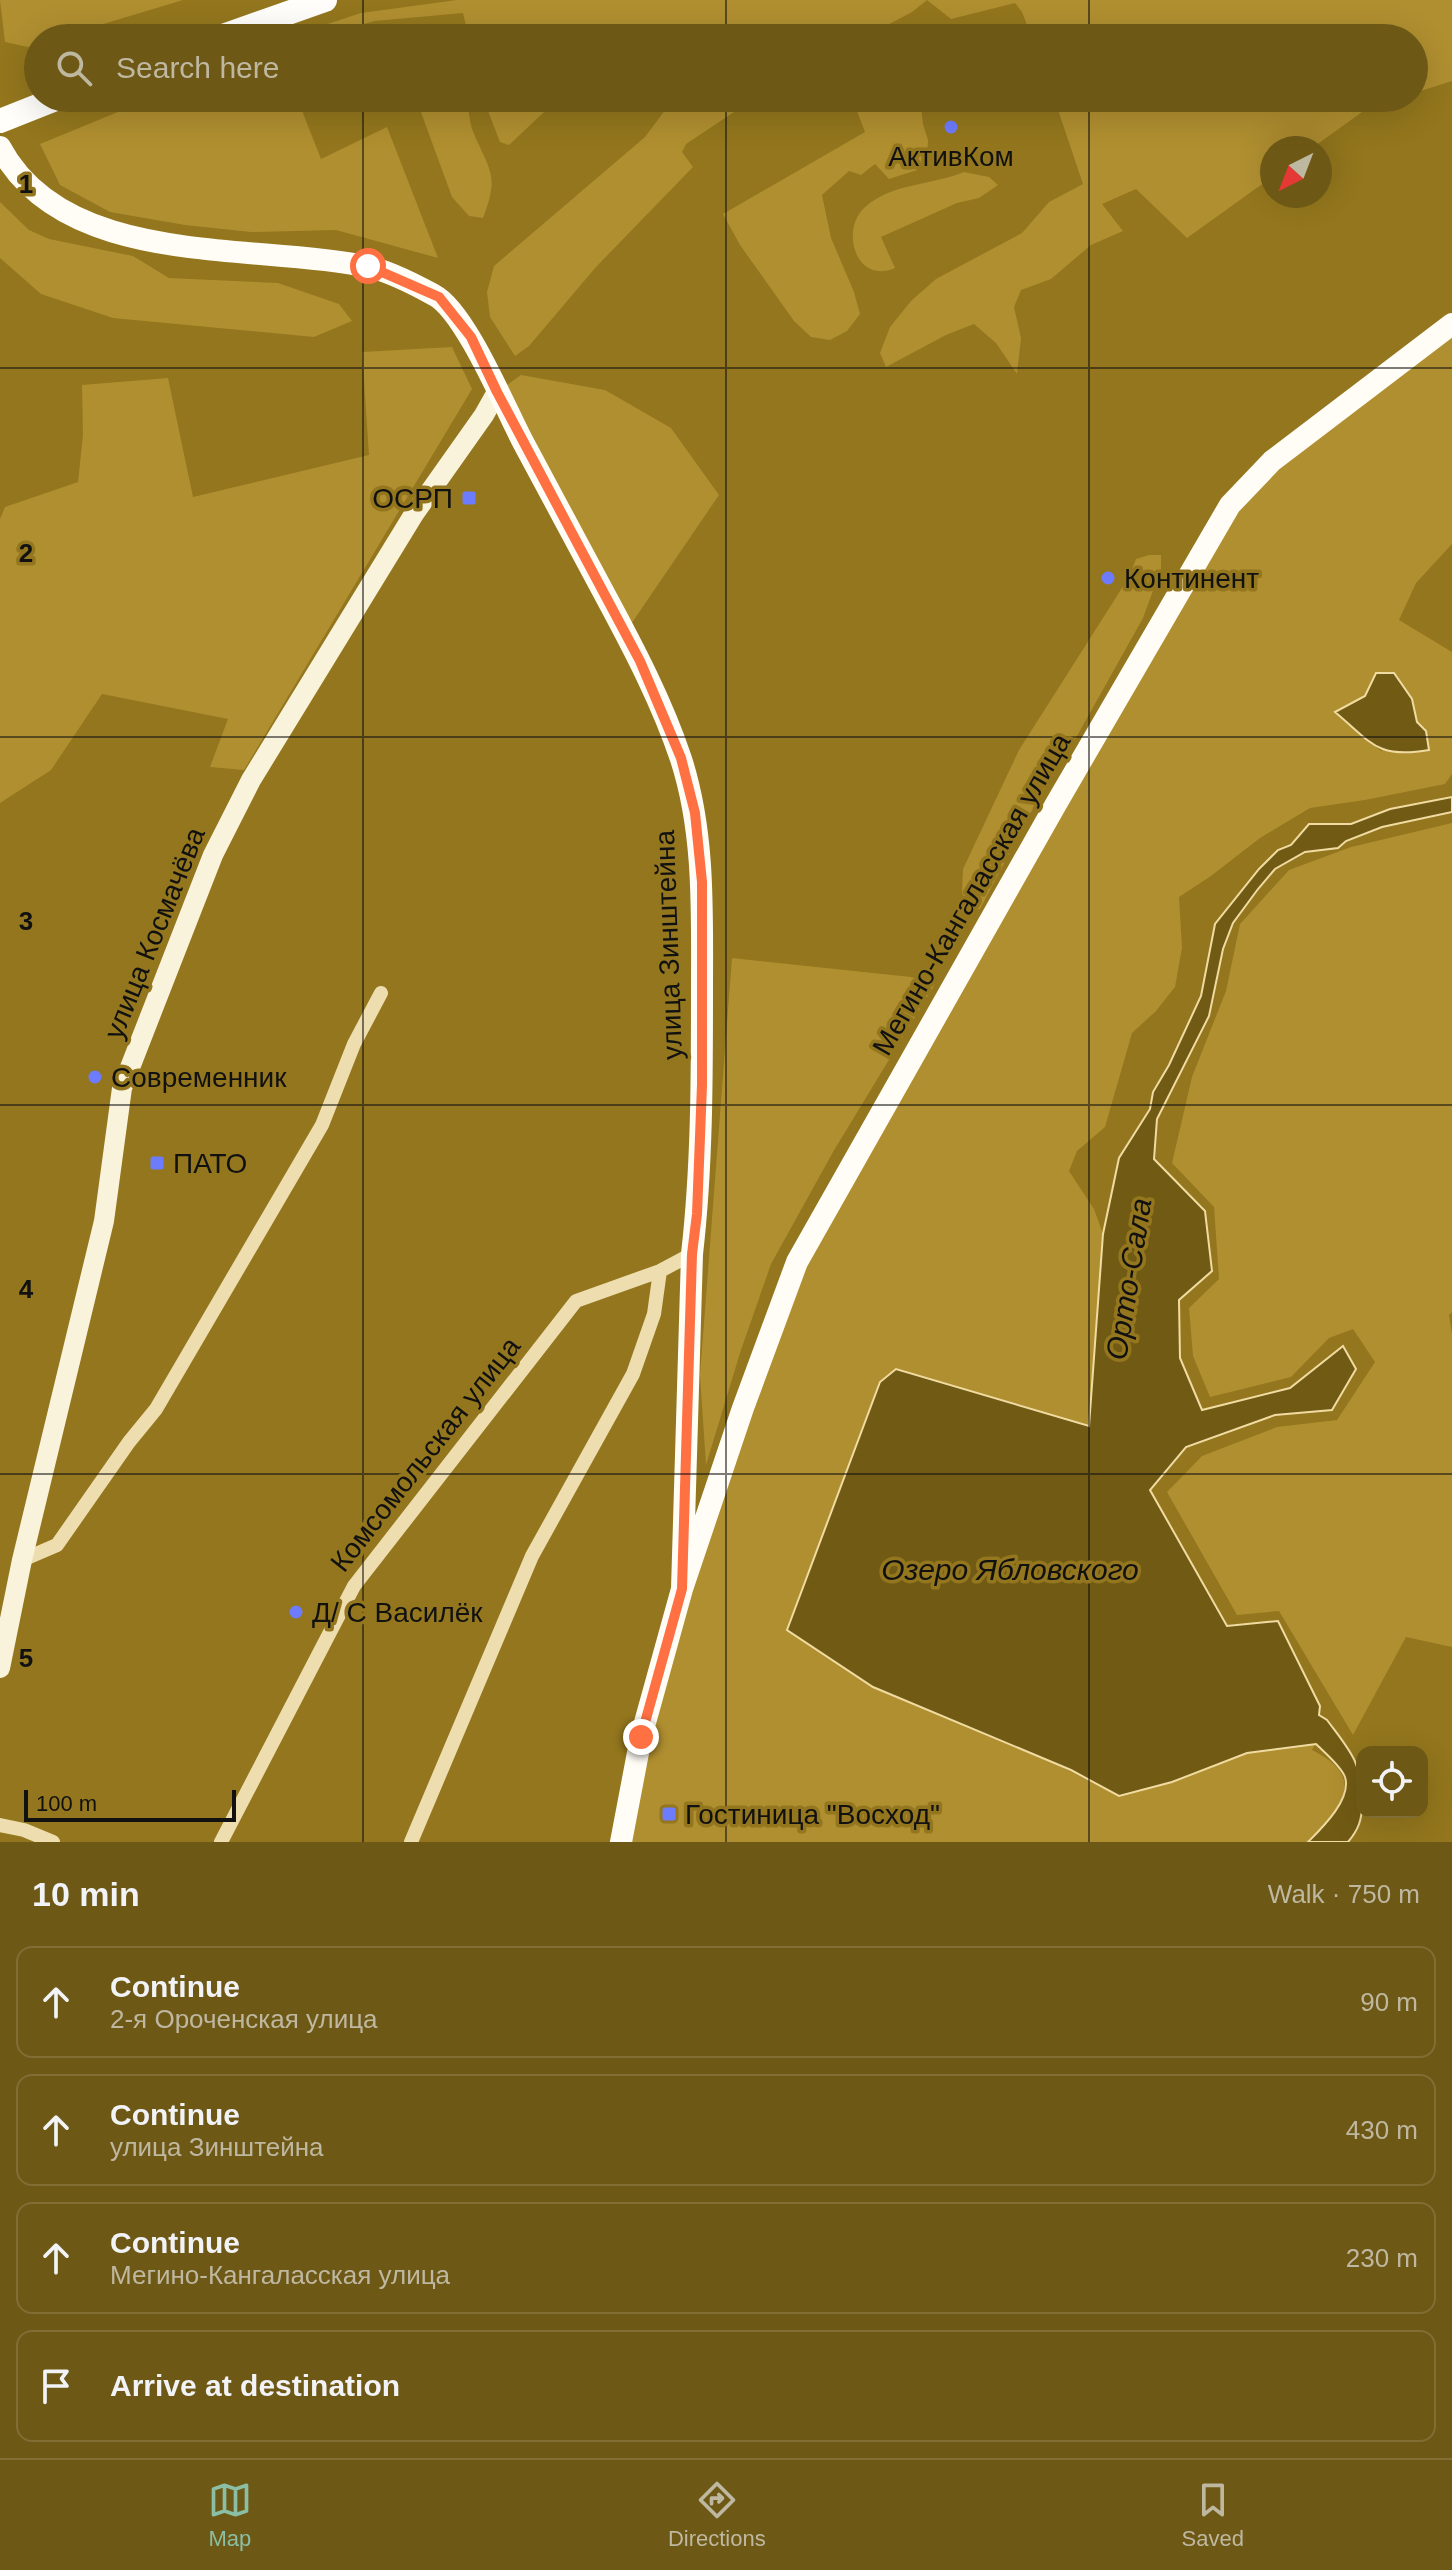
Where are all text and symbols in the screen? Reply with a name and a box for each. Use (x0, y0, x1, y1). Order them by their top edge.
search box (24, 24, 1428, 112)
icon: search (52, 46, 96, 90)
text: Search here (116, 51, 279, 84)
marker: АктивКом (942, 118, 960, 136)
north arrow (1260, 136, 1332, 208)
place label: АктивКом (888, 141, 1014, 172)
text: 1 (19, 169, 33, 199)
route start (350, 248, 386, 284)
place label: ОСРП (372, 483, 453, 514)
marker: ОСРП (460, 489, 478, 507)
text: 2 (19, 538, 33, 568)
place label: Континент (1124, 563, 1259, 594)
marker: Континент (1099, 569, 1117, 587)
street label: Мегино-Кангаласская улица (866, 728, 1077, 1061)
street label: улица Космачёва (98, 823, 211, 1043)
street label: улица Зинштейна (649, 829, 688, 1060)
text: 3 (19, 906, 33, 936)
place label: Современник (111, 1062, 287, 1093)
marker: Современник (86, 1068, 104, 1086)
place label: ПАТО (173, 1148, 247, 1179)
marker: ПАТО (148, 1154, 166, 1172)
water label: Орто-Сала (1099, 1196, 1158, 1362)
text: 4 (19, 1274, 34, 1304)
street label: Комсомольская улица (324, 1331, 527, 1578)
water label: Озеро Ябловского (881, 1553, 1139, 1586)
place label: Д/ С Василёк (312, 1597, 483, 1628)
marker: Д/ С Василёк (287, 1603, 305, 1621)
text: 5 (19, 1643, 33, 1673)
route end (623, 1719, 659, 1755)
map controls (1356, 1746, 1428, 1818)
button: locate (1356, 1746, 1428, 1818)
scale bar (24, 1786, 236, 1822)
text: 100 m (36, 1791, 97, 1816)
place label: Гостиница "Восход" (685, 1799, 940, 1830)
marker: Гостиница "Восход" (660, 1805, 678, 1823)
text: 10 min (32, 1875, 140, 1913)
text: Walk · 750 m (1268, 1879, 1420, 1909)
text: Continue (110, 1970, 240, 2003)
icon: ahead (34, 1980, 78, 2024)
text: 90 m (1360, 1987, 1418, 2017)
text: 2-я Ороченская улица (110, 2004, 378, 2034)
text: Continue (110, 2098, 240, 2131)
icon: ahead (34, 2108, 78, 2152)
text: 430 m (1346, 2115, 1418, 2145)
text: улица Зинштейна (110, 2132, 324, 2162)
text: Continue (110, 2226, 240, 2259)
icon: ahead (34, 2236, 78, 2280)
text: 230 m (1346, 2243, 1418, 2273)
text: Мегино-Кангаласская улица (110, 2260, 450, 2290)
icon: arrive (34, 2364, 78, 2408)
text: Arrive at destination (110, 2369, 400, 2402)
tab: Map (208, 2478, 252, 2552)
tab: Directions (668, 2478, 766, 2552)
tab: Saved (1182, 2478, 1244, 2552)

